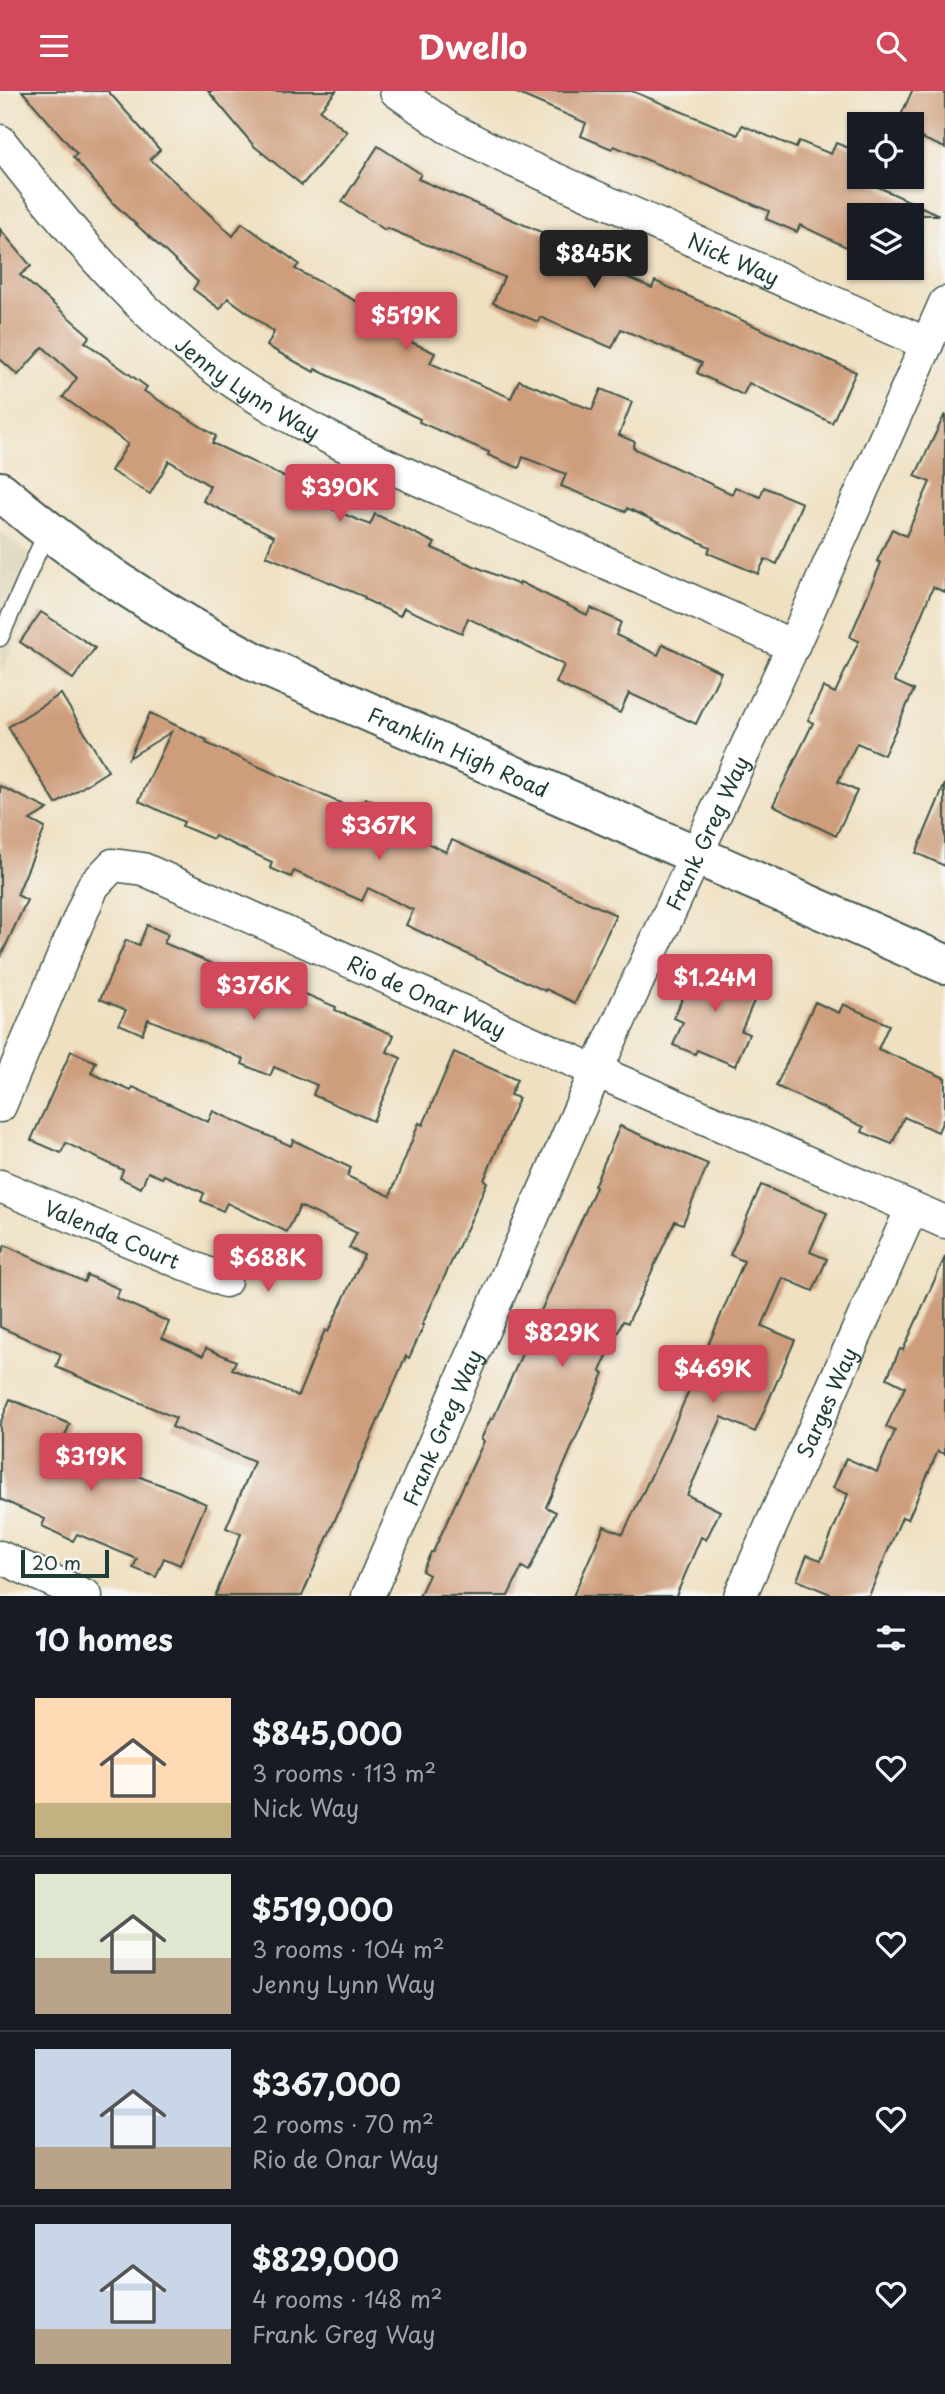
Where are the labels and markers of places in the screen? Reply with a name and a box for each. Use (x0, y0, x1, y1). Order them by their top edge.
pin: $845K (545, 231, 643, 290)
pin: $519K (357, 293, 455, 352)
pin: $390K (291, 465, 389, 524)
pin: $367K (330, 803, 428, 862)
pin: $1.24M (658, 955, 772, 1014)
pin: $376K (205, 963, 303, 1022)
pin: $688K (219, 1235, 317, 1294)
pin: $829K (513, 1309, 611, 1369)
pin: $469K (664, 1345, 762, 1405)
pin: $319K (42, 1433, 140, 1493)

